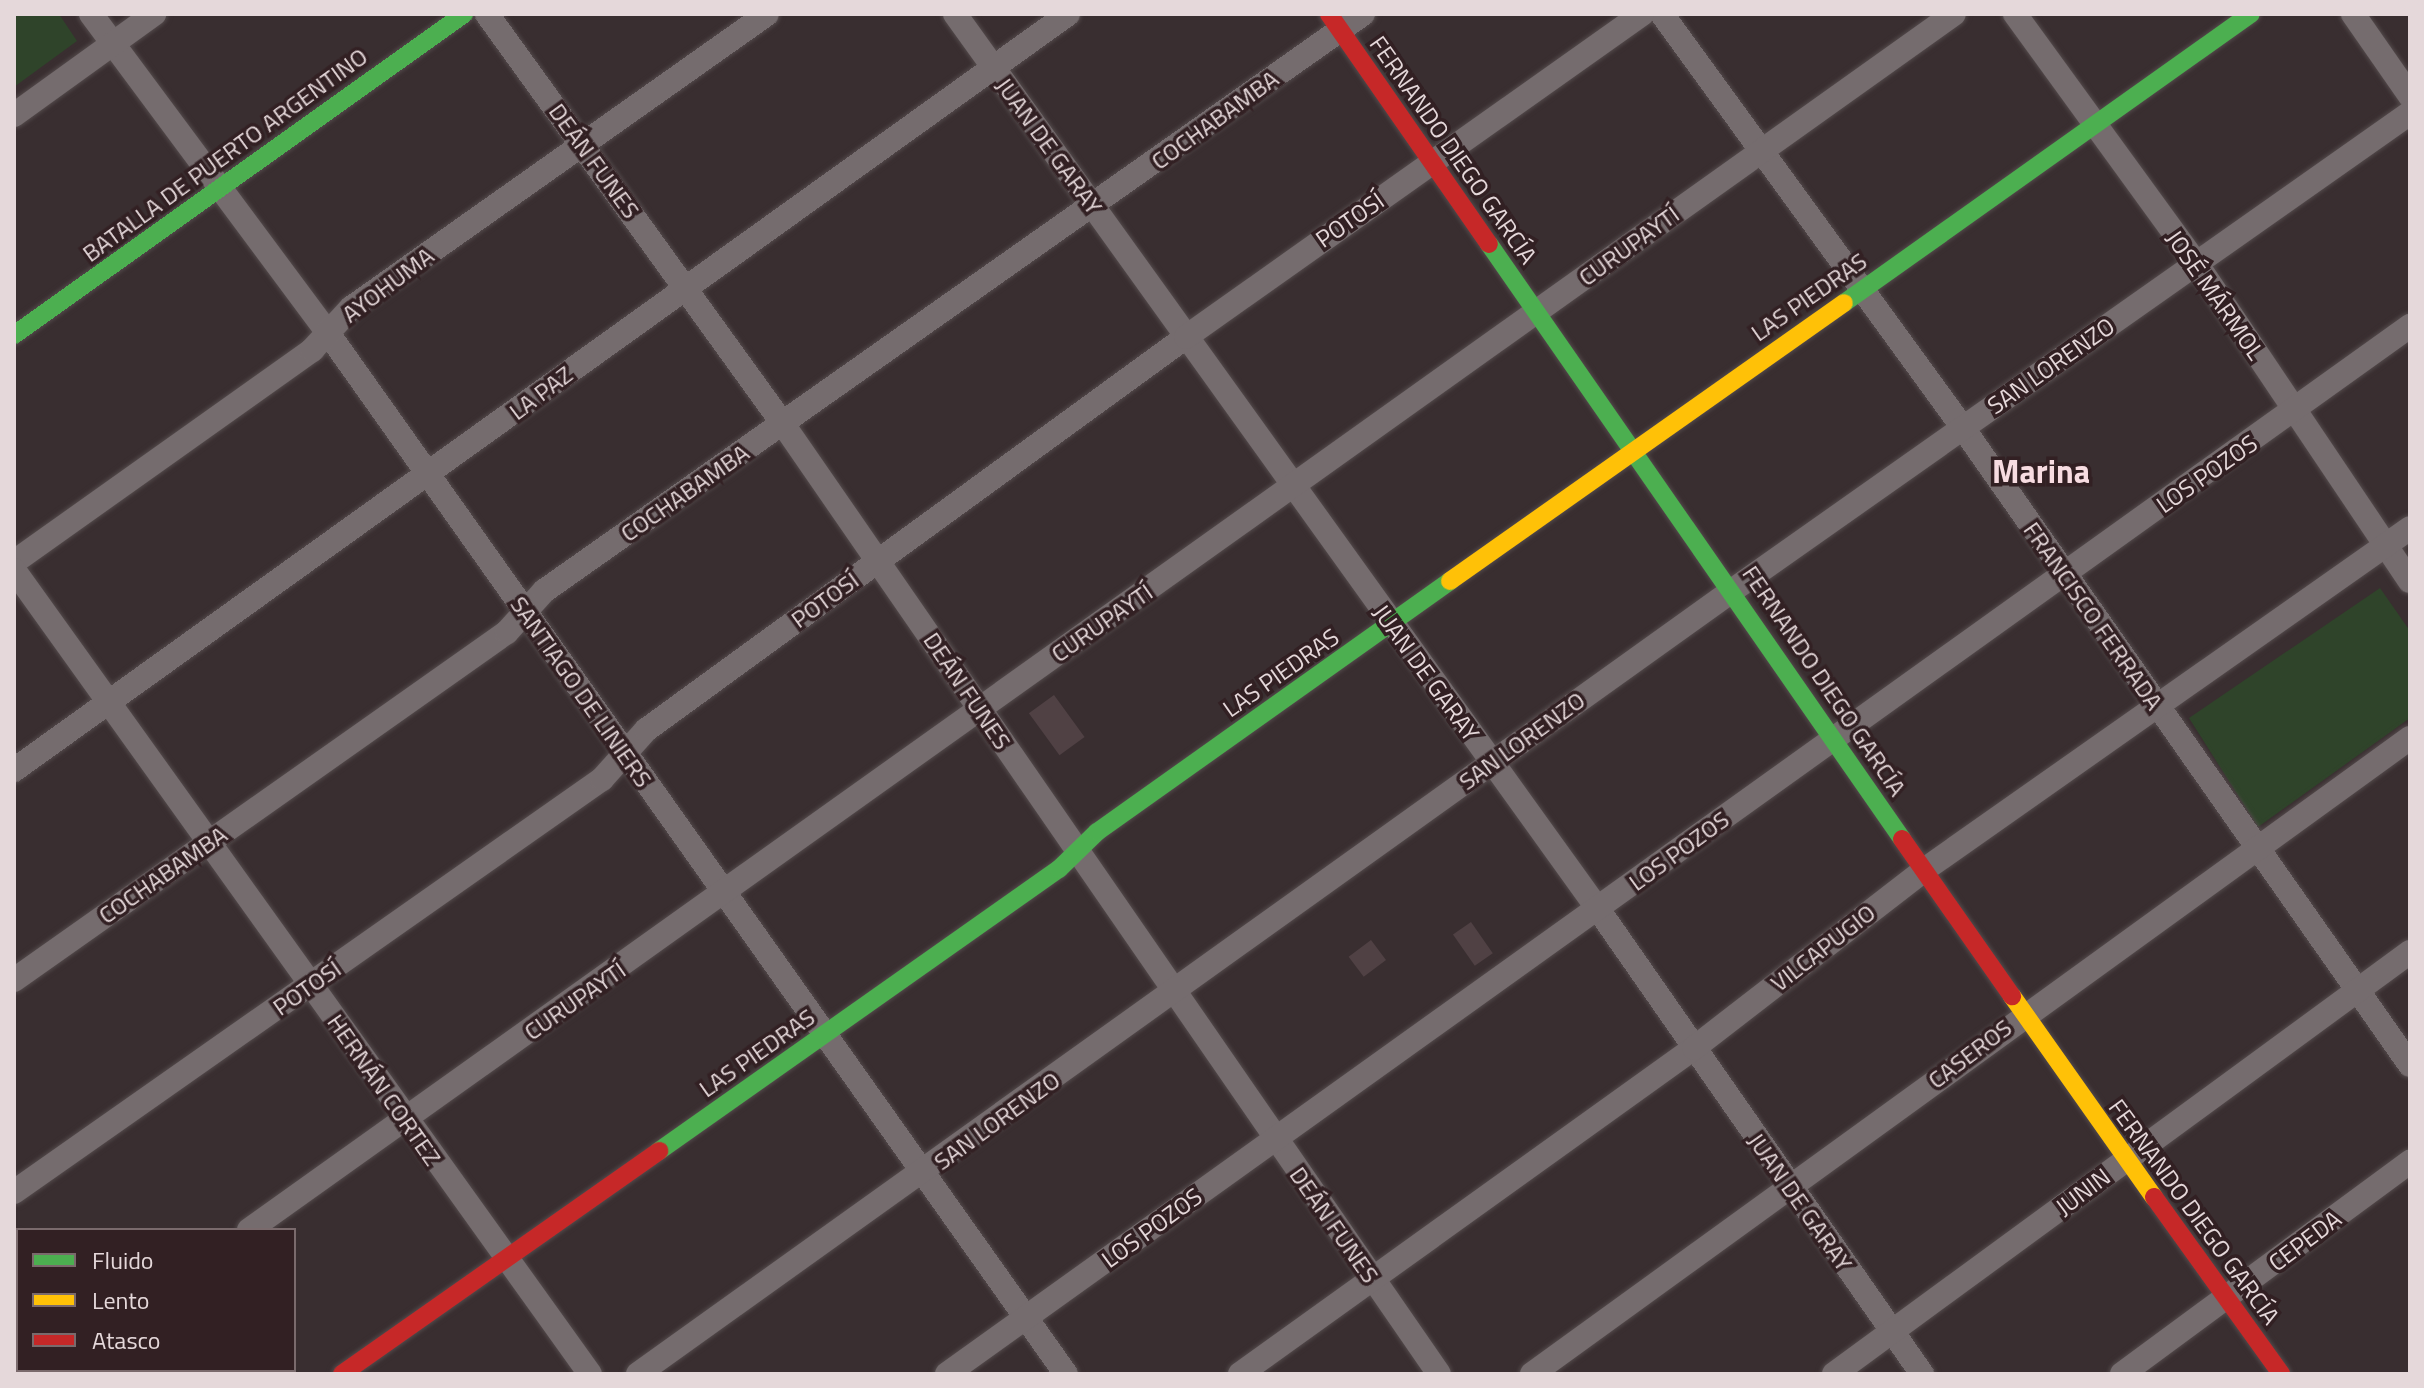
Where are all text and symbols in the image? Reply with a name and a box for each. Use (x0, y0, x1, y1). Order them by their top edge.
street label: FERNANDO DIEGO GARCÍA (1363, 31, 1543, 269)
street label: BATALLA DE PUERTO ARGENTINO (77, 42, 373, 268)
street label: COCHABAMBA (1146, 64, 1284, 176)
street label: JUAN DE GARAY (990, 72, 1108, 220)
street label: DEÁN FUNES (543, 98, 645, 224)
street label: POTOSÍ (1310, 186, 1390, 254)
street label: CURUPAYTÍ (1573, 200, 1685, 292)
street label: JOSÉ MÁRMOL (2160, 225, 2270, 365)
street label: AYOHUMA (336, 241, 440, 329)
street label: LAS PIEDRAS (1746, 247, 1872, 347)
street label: SAN LORENZO (1982, 312, 2120, 420)
street label: LA PAZ (504, 360, 578, 426)
street label: LOS POZOS (2151, 429, 2263, 519)
street label: COCHABAMBA (615, 438, 755, 548)
district label: Marina (1992, 452, 2090, 490)
street label: FRANCISCO FERRADA (2017, 517, 2169, 715)
street label: FERNANDO DIEGO GARCÍA (1736, 560, 1912, 802)
street label: POTOSÍ (786, 566, 864, 634)
street label: CURUPAYTÍ (1046, 578, 1158, 668)
street label: SANTIAGO DE LINIERS (504, 591, 658, 793)
street label: JUAN DE GARAY (1367, 599, 1485, 747)
street label: LAS PIEDRAS (1218, 623, 1344, 723)
street label: DEÁN FUNES (917, 627, 1017, 755)
street label: SAN LORENZO (1454, 686, 1590, 796)
street label: LOS POZOS (1623, 805, 1735, 897)
street label: COCHABAMBA (93, 820, 233, 930)
street label: VILCAPUGIO (1765, 898, 1881, 998)
street label: POTOSÍ (267, 954, 347, 1022)
street label: CURUPAYTÍ (519, 956, 631, 1046)
street label: LAS PIEDRAS (694, 1003, 820, 1103)
street label: HERNÁN CORTEZ (321, 1009, 447, 1171)
street label: CASEROS (1923, 1013, 2017, 1095)
street label: SAN LORENZO (929, 1066, 1065, 1176)
street label: FERNANDO DIEGO GARCÍA (2103, 1094, 2285, 1330)
street label: JUAN DE GARAY (1742, 1127, 1858, 1277)
street label: DEÁN FUNES (1283, 1161, 1385, 1289)
street label: JUNIN (2050, 1162, 2116, 1222)
street label: LOS POZOS (1096, 1182, 1208, 1274)
street label: CEPEDA (2263, 1204, 2347, 1278)
legend (16, 1228, 296, 1372)
text: Fluido (92, 1242, 154, 1278)
text: Lento (92, 1282, 149, 1318)
text: Atasco (92, 1322, 161, 1358)

